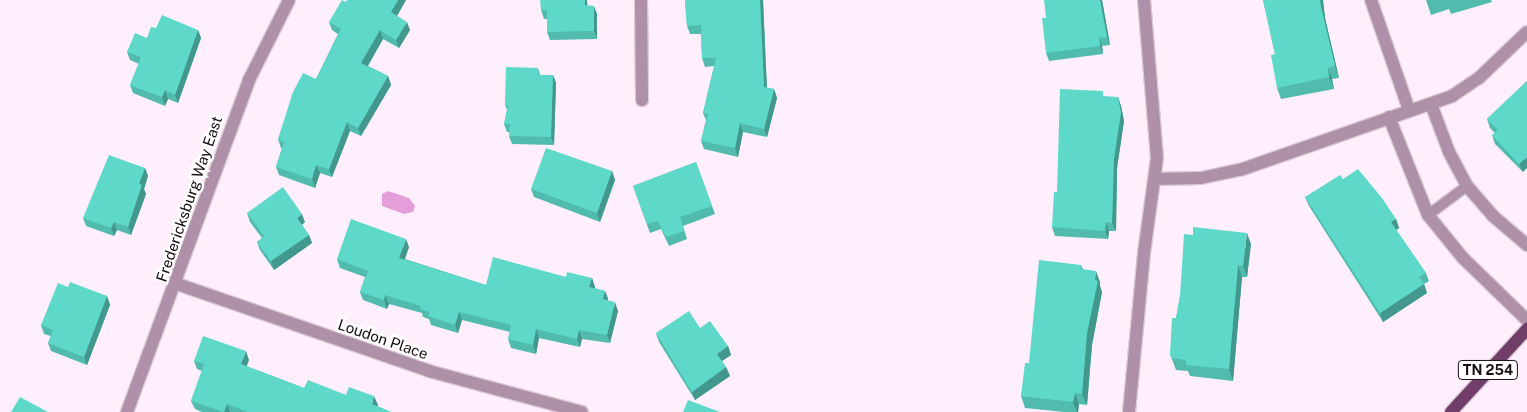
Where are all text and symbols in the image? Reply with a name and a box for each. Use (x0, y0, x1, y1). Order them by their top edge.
street label: Fredericksburg Way East (152, 114, 226, 284)
street label: Loudon Place (336, 315, 430, 363)
road number: TN 254 (1457, 358, 1519, 382)

